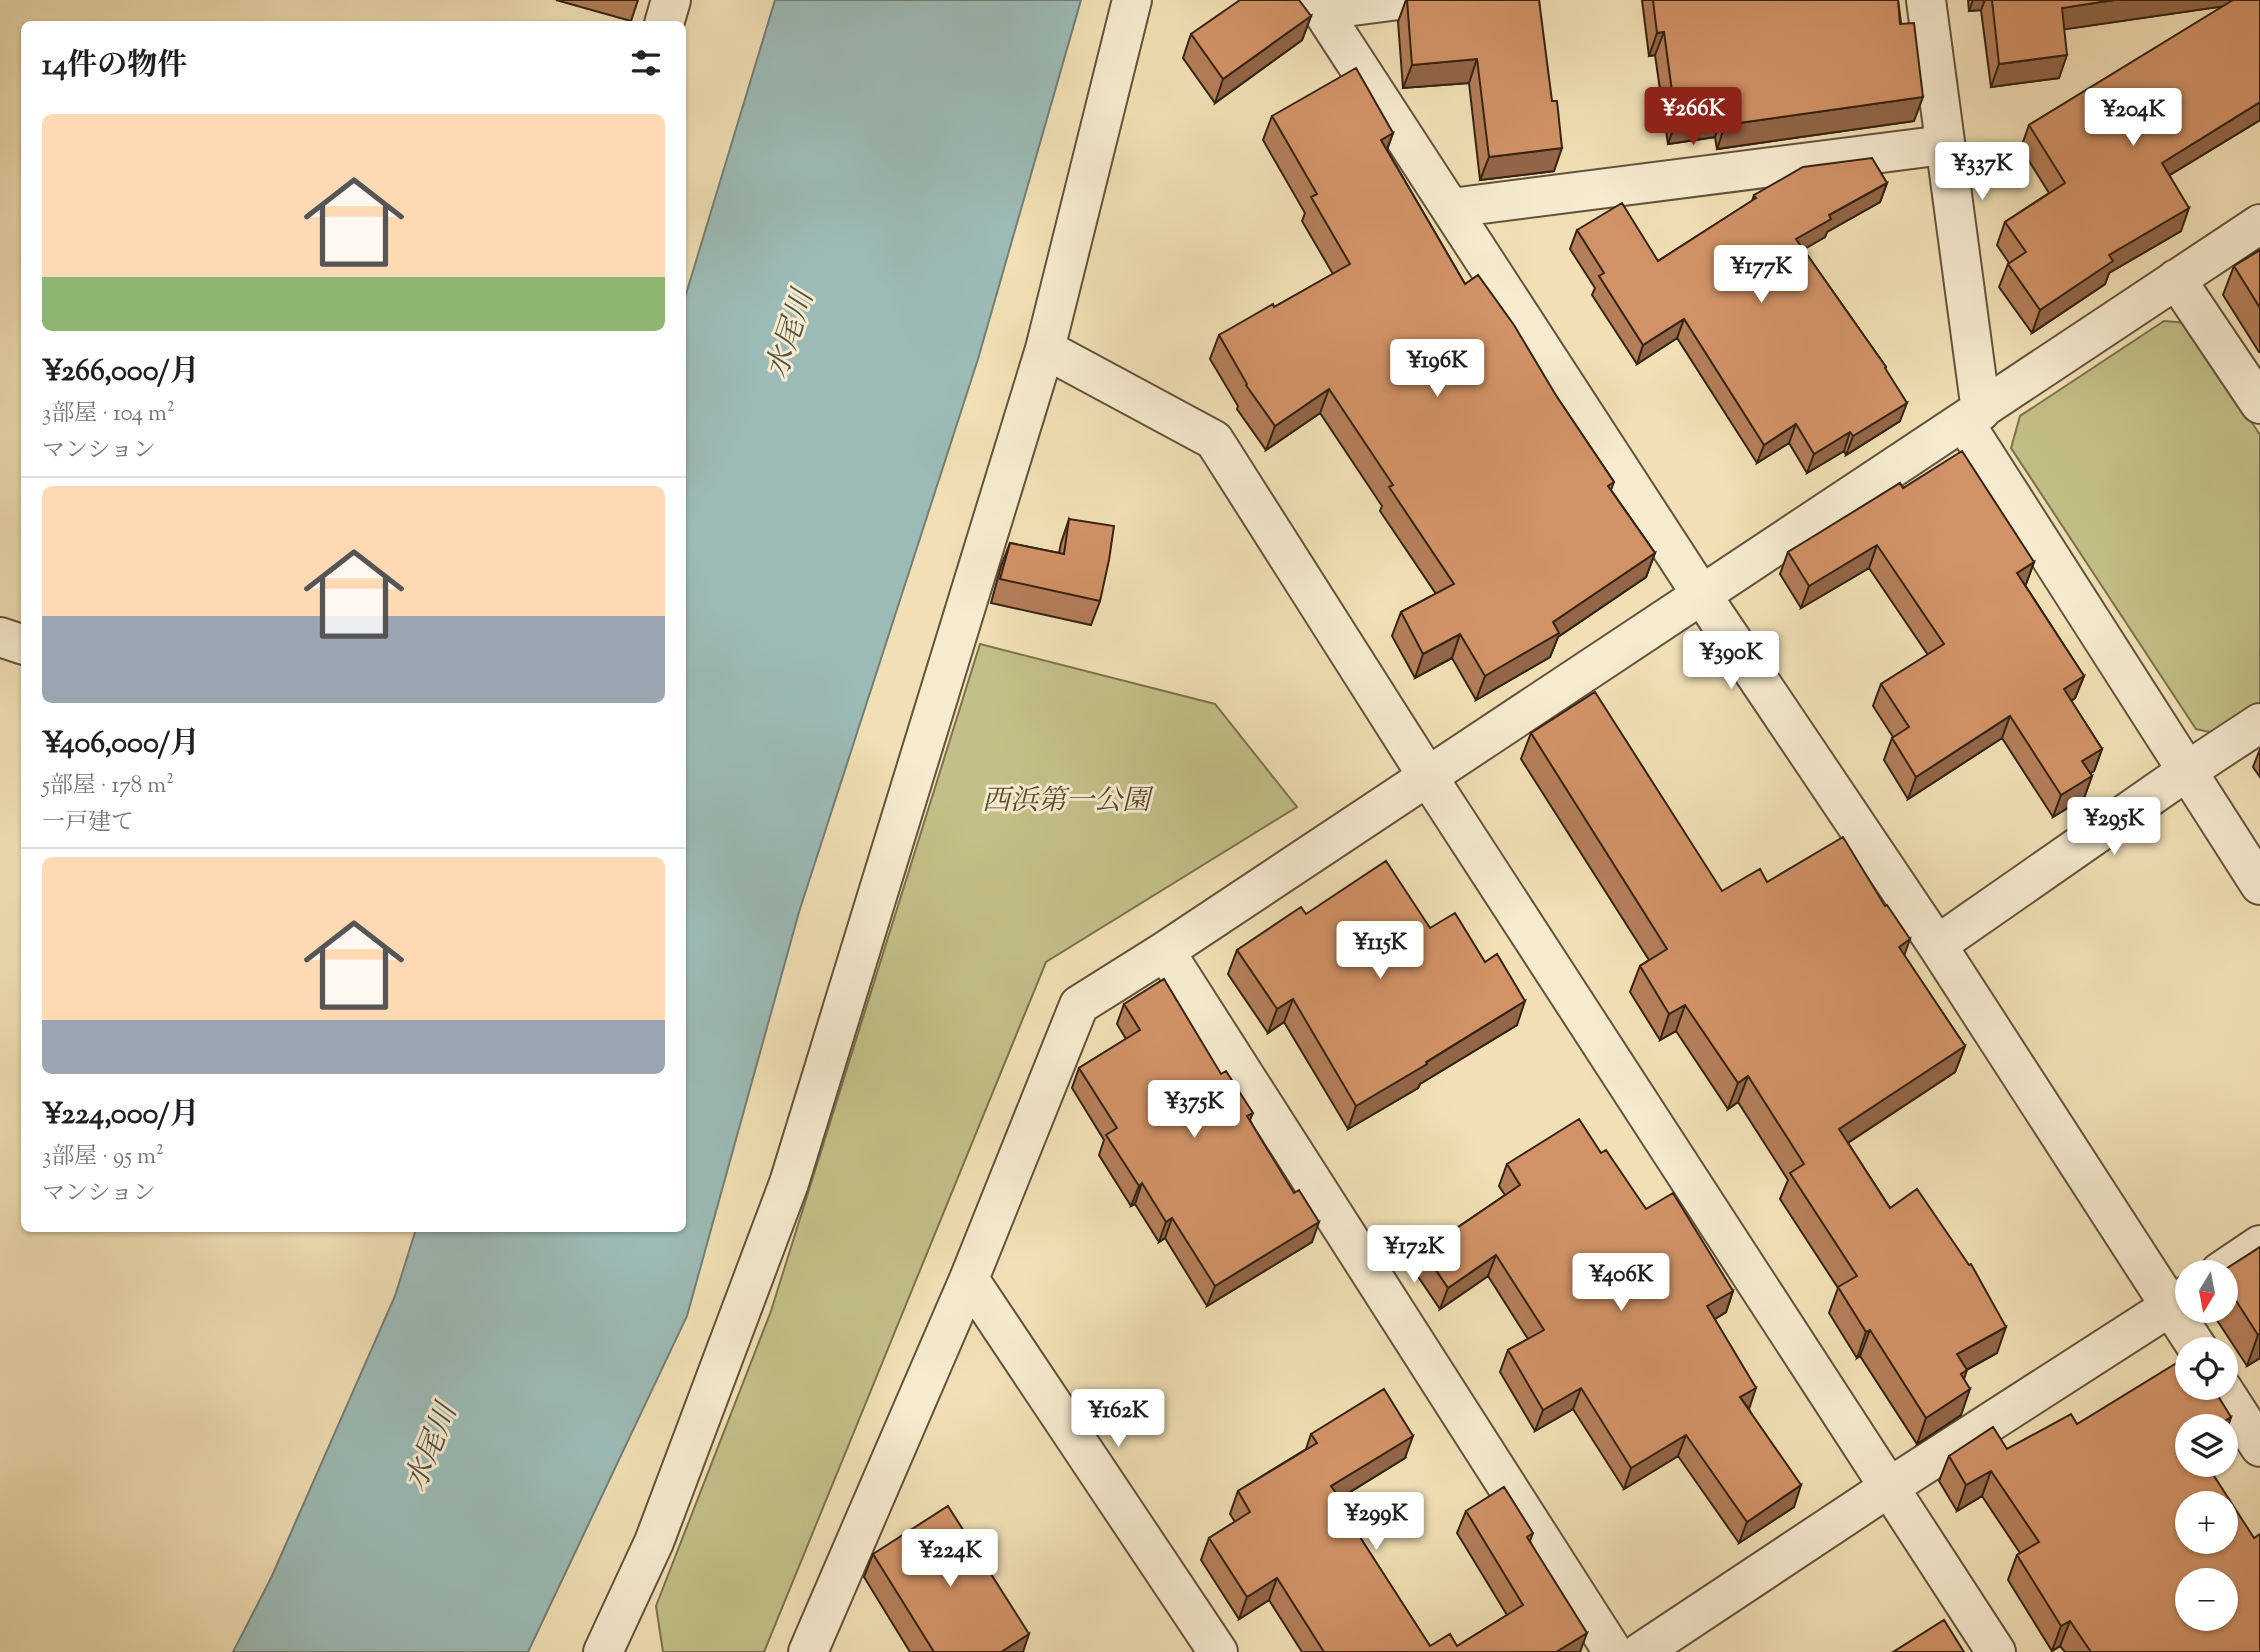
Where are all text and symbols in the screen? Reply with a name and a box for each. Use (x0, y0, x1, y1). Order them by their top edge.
icon: filters (627, 44, 665, 82)
text: 14件の物件 (42, 45, 187, 88)
pin: ¥266K (1644, 88, 1742, 147)
pin: ¥204K (2084, 88, 2182, 148)
text: ¥266K (1661, 93, 1725, 126)
text: ¥204K (2101, 94, 2165, 127)
pin: ¥337K (1933, 142, 2031, 202)
text: ¥337K (1951, 148, 2013, 181)
icon: home (291, 159, 417, 285)
pin: ¥177K (1712, 246, 1810, 305)
text: ¥177K (1730, 251, 1792, 284)
water label: 水尾川 (757, 282, 827, 384)
pin: ¥196K (1388, 340, 1486, 399)
text: ¥196K (1406, 345, 1468, 378)
text: ¥266,000/月 (42, 351, 200, 394)
text: 3部屋 · 104 m² (42, 398, 175, 431)
text: マンション (42, 435, 156, 468)
icon: home (291, 531, 417, 657)
pin: ¥390K (1682, 632, 1780, 691)
text: ¥390K (1699, 637, 1763, 670)
text: ¥406,000/月 (42, 723, 200, 766)
text: 5部屋 · 178 m² (42, 770, 174, 803)
park label: 西浜第一公園 (982, 782, 1154, 822)
pin: ¥295K (2065, 798, 2163, 857)
text: ¥295K (2083, 803, 2145, 836)
text: 一戸建て (42, 807, 134, 840)
icon: home (291, 902, 417, 1028)
pin: ¥115K (1331, 922, 1429, 981)
text: ¥115K (1353, 927, 1407, 960)
pin: ¥375K (1145, 1080, 1243, 1140)
text: ¥375K (1164, 1086, 1224, 1119)
text: ¥224,000/月 (42, 1094, 199, 1137)
text: 3部屋 · 95 m² (42, 1141, 164, 1174)
text: マンション (42, 1178, 156, 1211)
pin: ¥172K (1365, 1226, 1463, 1285)
text: ¥172K (1383, 1231, 1445, 1264)
pin: ¥406K (1572, 1254, 1670, 1313)
text: ¥406K (1588, 1259, 1654, 1292)
north arrow (2175, 1260, 2238, 1323)
map controls (2175, 1260, 2238, 1631)
button: locate (2175, 1337, 2238, 1400)
pin: ¥162K (1069, 1390, 1167, 1449)
water label: 水尾川 (396, 1395, 470, 1498)
text: ¥162K (1087, 1395, 1149, 1428)
button: layers (2175, 1414, 2238, 1477)
button: + (2175, 1491, 2238, 1554)
pin: ¥299K (1327, 1492, 1425, 1552)
text: ¥299K (1344, 1498, 1408, 1531)
pin: ¥224K (901, 1530, 999, 1589)
text: ¥224K (918, 1535, 982, 1568)
button: − (2175, 1568, 2238, 1631)

